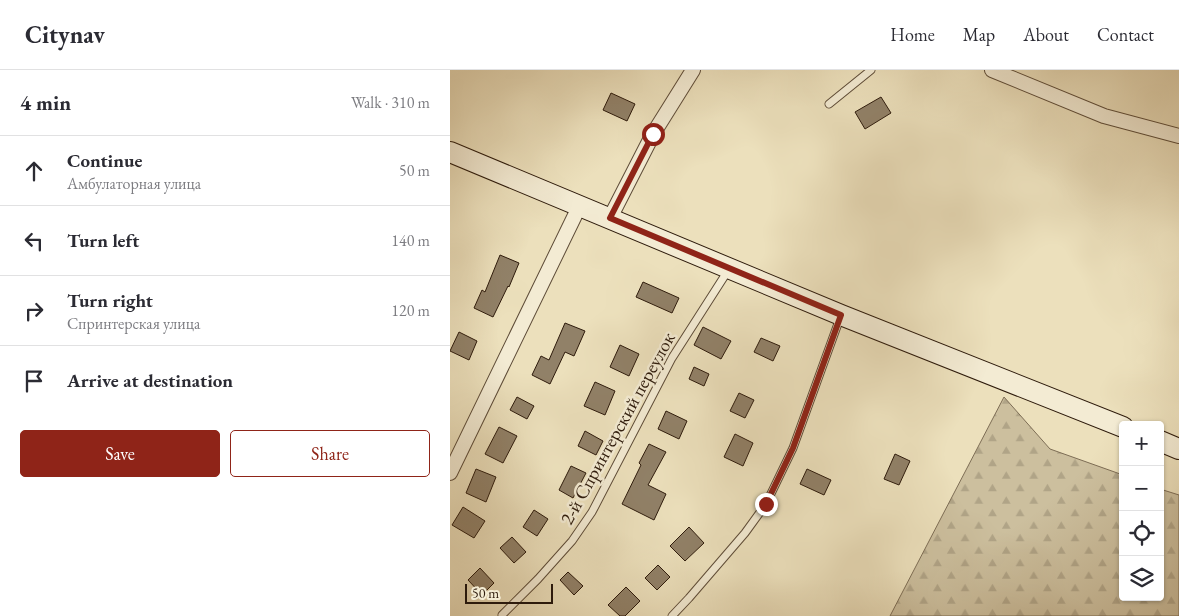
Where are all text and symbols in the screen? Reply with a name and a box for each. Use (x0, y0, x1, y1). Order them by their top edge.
text: Citynav (25, 19, 105, 50)
text: Home (890, 23, 935, 46)
text: Map (963, 23, 995, 46)
text: About (1023, 23, 1069, 46)
text: Contact (1097, 23, 1154, 46)
text: 4 min (20, 89, 71, 116)
text: Walk · 310 m (351, 92, 430, 113)
route start (642, 123, 665, 146)
text: Continue (67, 148, 142, 173)
icon: ahead (20, 157, 48, 185)
text: 50 m (399, 160, 430, 181)
text: Амбулаторная улица (67, 173, 201, 194)
icon: left (20, 227, 48, 255)
text: Turn left (67, 228, 139, 253)
text: 140 m (391, 230, 430, 251)
text: Turn right (67, 288, 153, 313)
icon: right (20, 297, 48, 325)
text: 120 m (391, 300, 430, 321)
text: Спринтерская улица (67, 313, 200, 334)
street label: 2-й Спринтерский переулок (554, 328, 681, 529)
icon: arrive (20, 367, 48, 395)
text: Arrive at destination (67, 368, 233, 393)
map controls (1119, 421, 1164, 601)
button: + (1119, 421, 1164, 466)
button: Save (20, 430, 220, 477)
button: Share (230, 430, 430, 477)
button: − (1119, 466, 1164, 511)
route end (755, 493, 778, 516)
button: locate (1119, 511, 1164, 556)
button: layers (1119, 556, 1164, 601)
scale bar (465, 581, 552, 604)
text: 50 m (472, 584, 499, 602)

